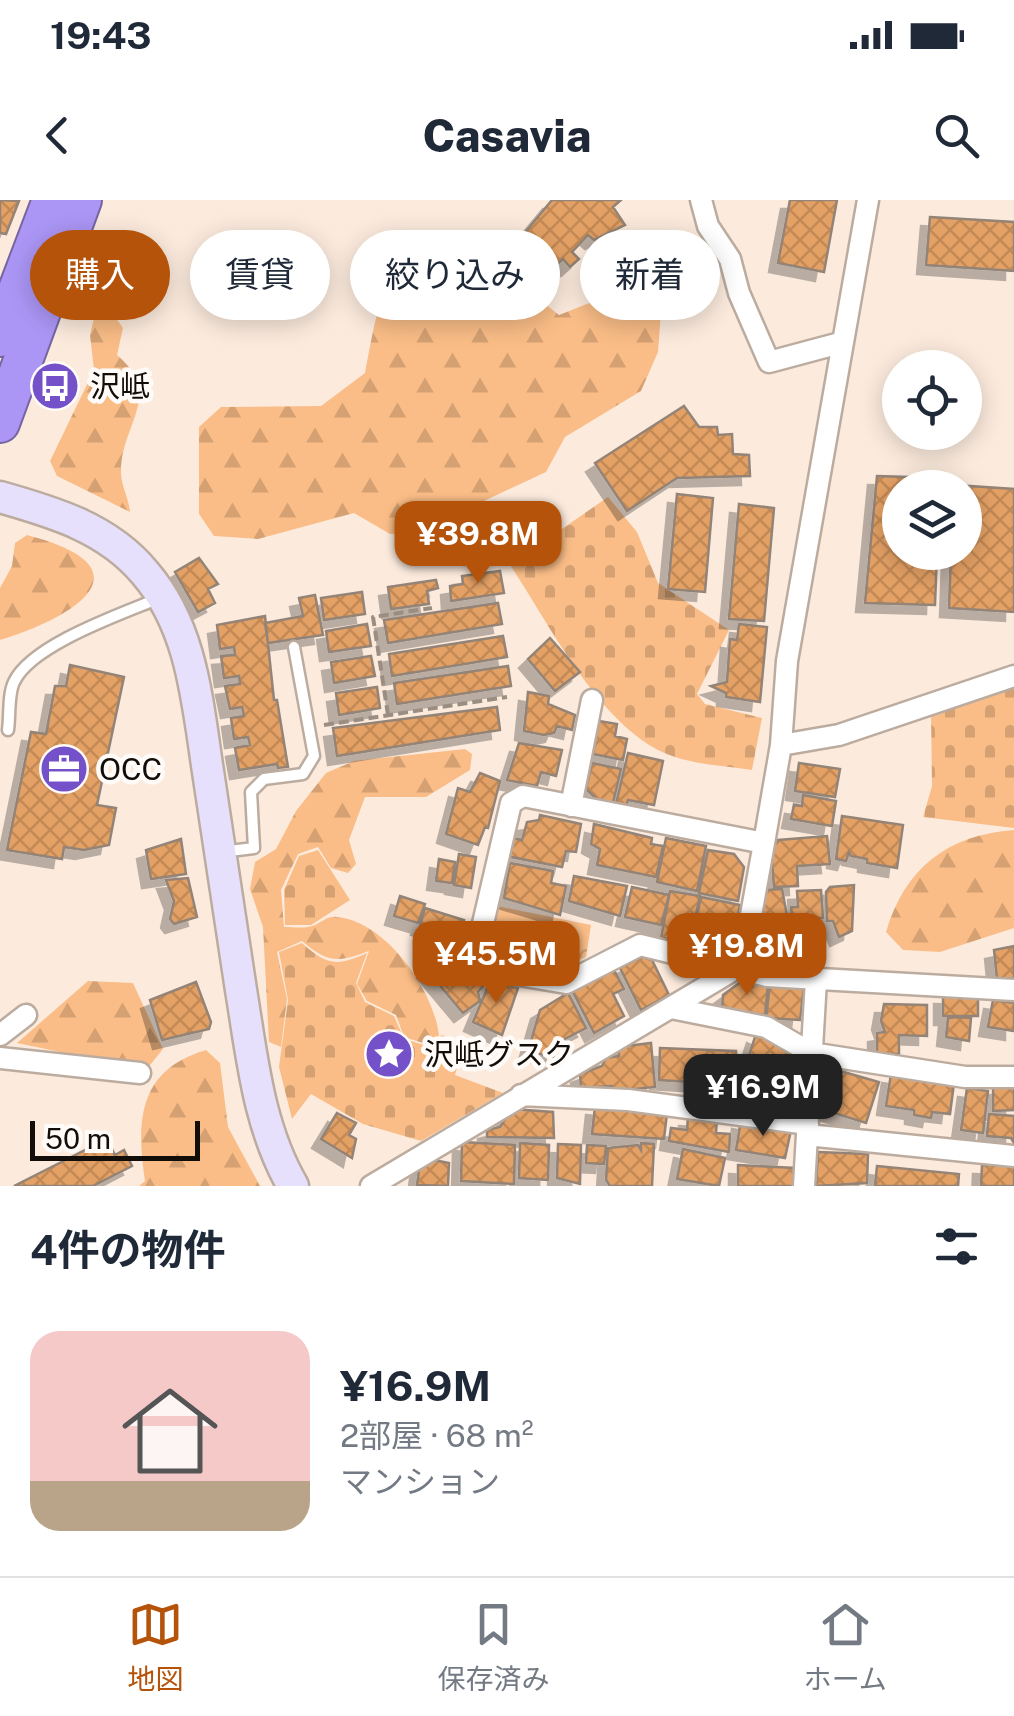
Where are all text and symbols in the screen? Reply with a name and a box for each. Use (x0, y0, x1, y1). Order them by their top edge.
text: 19:43 (50, 13, 152, 58)
icon: back (30, 108, 85, 163)
icon: search (929, 108, 984, 163)
text: Casavia (423, 109, 591, 162)
chip: 購入 (30, 230, 170, 320)
chip: 賃貸 (190, 230, 330, 320)
chip: 絞り込み (350, 230, 560, 320)
chip: 新着 (580, 230, 720, 320)
map controls (882, 350, 982, 570)
button: locate (882, 350, 982, 450)
bus stop icon: 沢岻 (29, 360, 81, 412)
place label: 沢岻 (90, 368, 150, 404)
button: layers (882, 470, 982, 570)
pin: ¥39.8M (397, 501, 559, 586)
text: ¥39.8M (417, 515, 539, 552)
office icon: OCC (38, 743, 90, 795)
place label: OCC (99, 751, 162, 787)
pin: ¥19.8M (666, 913, 828, 998)
pin: ¥45.5M (415, 921, 577, 1006)
text: ¥19.8M (689, 927, 805, 964)
text: ¥45.5M (435, 935, 557, 972)
place icon: 沢岻グスク (363, 1028, 415, 1080)
place label: 沢岻グスク (424, 1036, 574, 1072)
pin: ¥16.9M (682, 1054, 844, 1139)
text: ¥16.9M (706, 1068, 821, 1105)
scale bar (30, 1116, 200, 1160)
text: 50 m (45, 1122, 111, 1155)
icon: filters (929, 1219, 984, 1274)
text: 4件の物件 (30, 1225, 226, 1274)
text: ¥16.9M (340, 1361, 491, 1410)
icon: home (110, 1371, 230, 1491)
text: 2部屋 · 68 m² (340, 1417, 533, 1454)
text: マンション (340, 1463, 500, 1500)
tab: 地図 (127, 1597, 183, 1697)
tab: 保存済み (437, 1597, 549, 1697)
tab: ホーム (804, 1597, 887, 1697)

